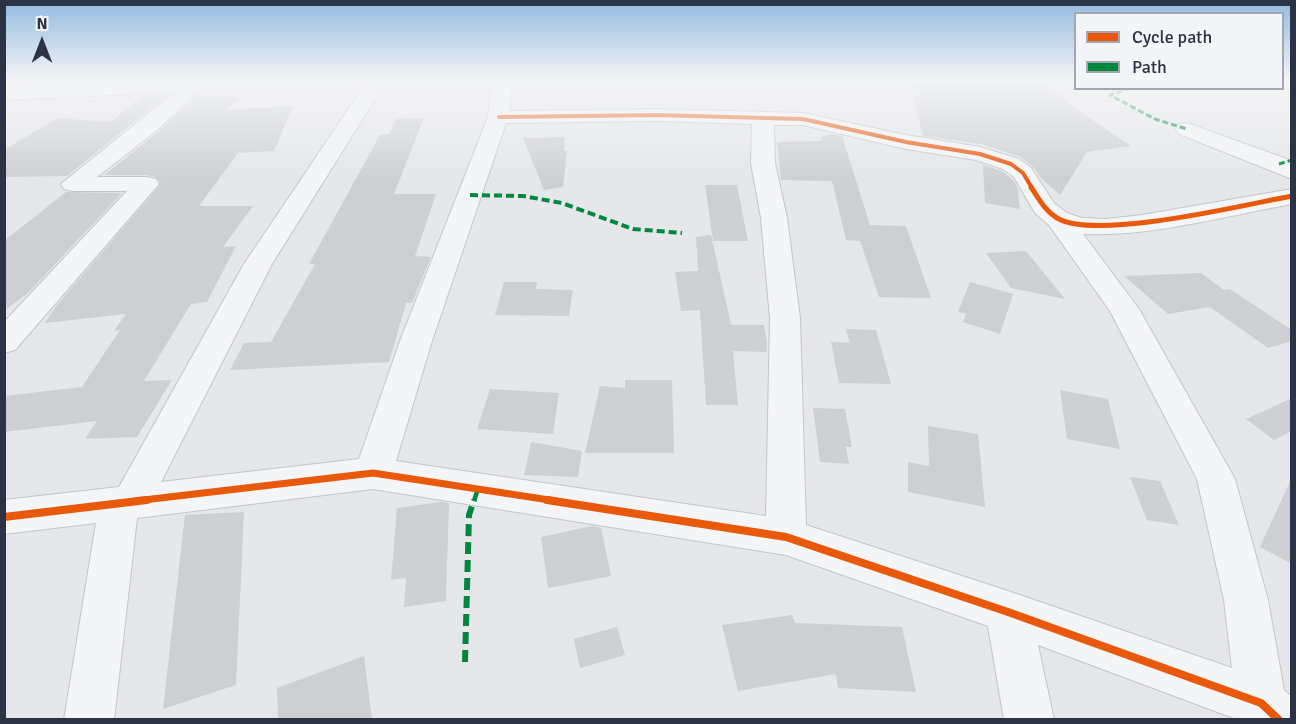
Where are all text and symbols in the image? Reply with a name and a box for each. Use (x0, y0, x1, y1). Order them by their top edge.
north arrow (12, 12, 72, 72)
legend (1074, 12, 1284, 90)
text: N (36, 14, 48, 34)
text: Cycle path (1132, 26, 1212, 48)
text: Path (1132, 56, 1167, 78)

